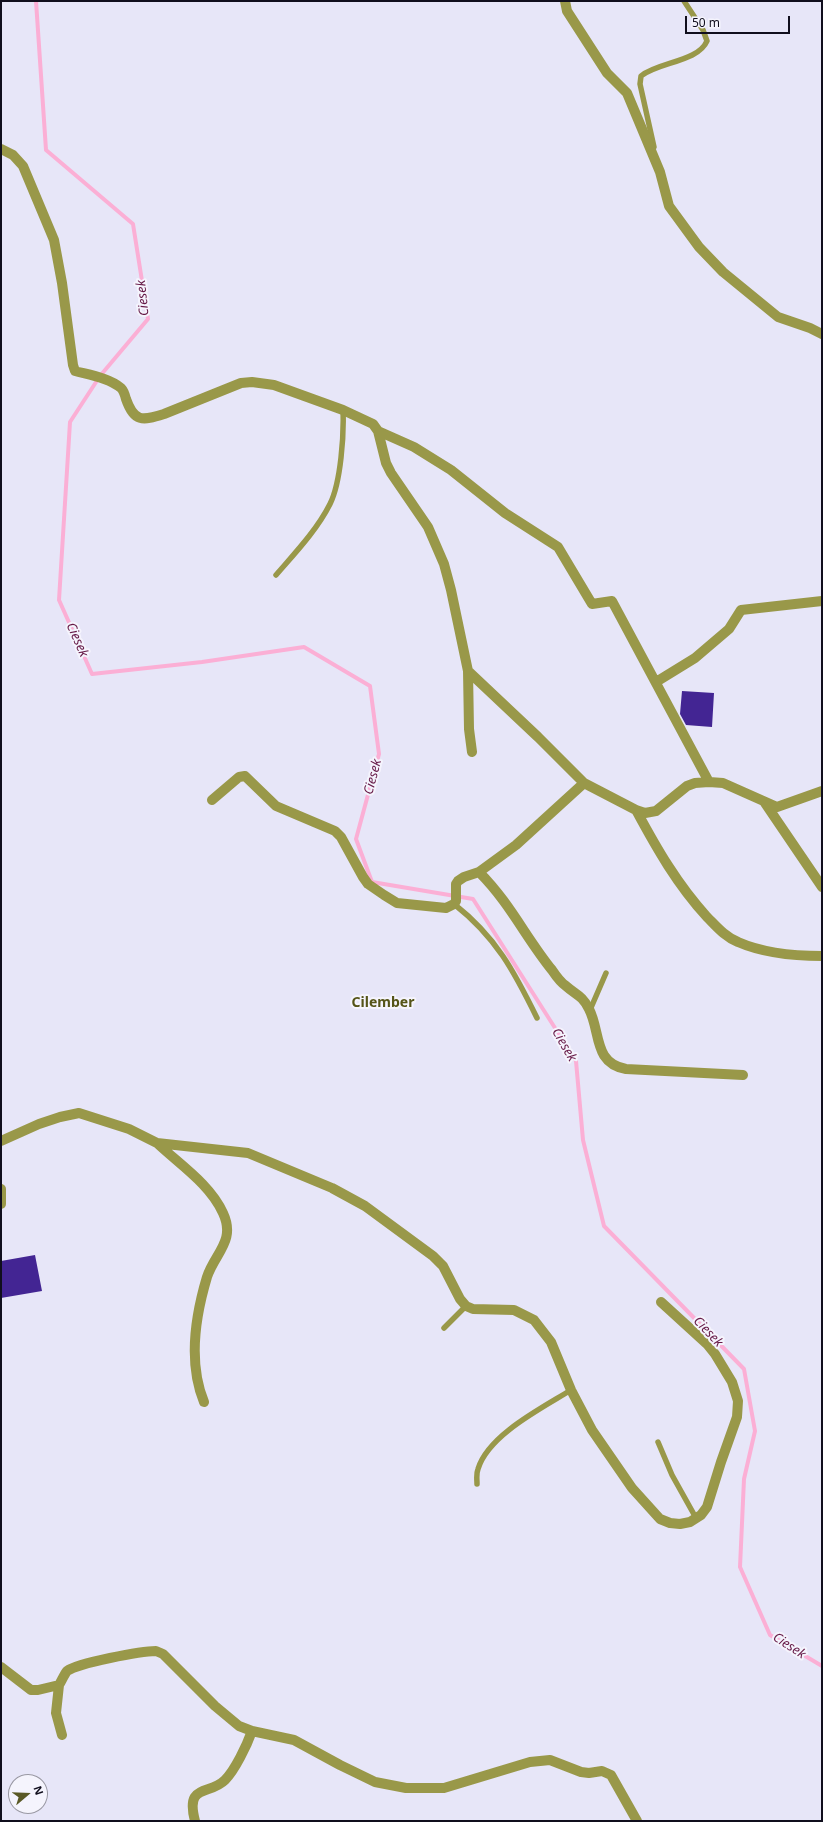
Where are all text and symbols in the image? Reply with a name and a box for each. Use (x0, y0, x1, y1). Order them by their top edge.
scale bar (687, 8, 792, 34)
text: 50 m (692, 14, 720, 31)
water label: Ciesek (133, 279, 153, 317)
water label: Ciesek (63, 620, 91, 660)
water label: Ciesek (361, 758, 385, 796)
district label: Cilember (352, 995, 414, 1011)
water label: Ciesek (548, 1026, 580, 1064)
water label: Ciesek (690, 1314, 726, 1350)
water label: Ciesek (770, 1630, 808, 1662)
north arrow (8, 1774, 48, 1814)
text: N (30, 1784, 47, 1797)

